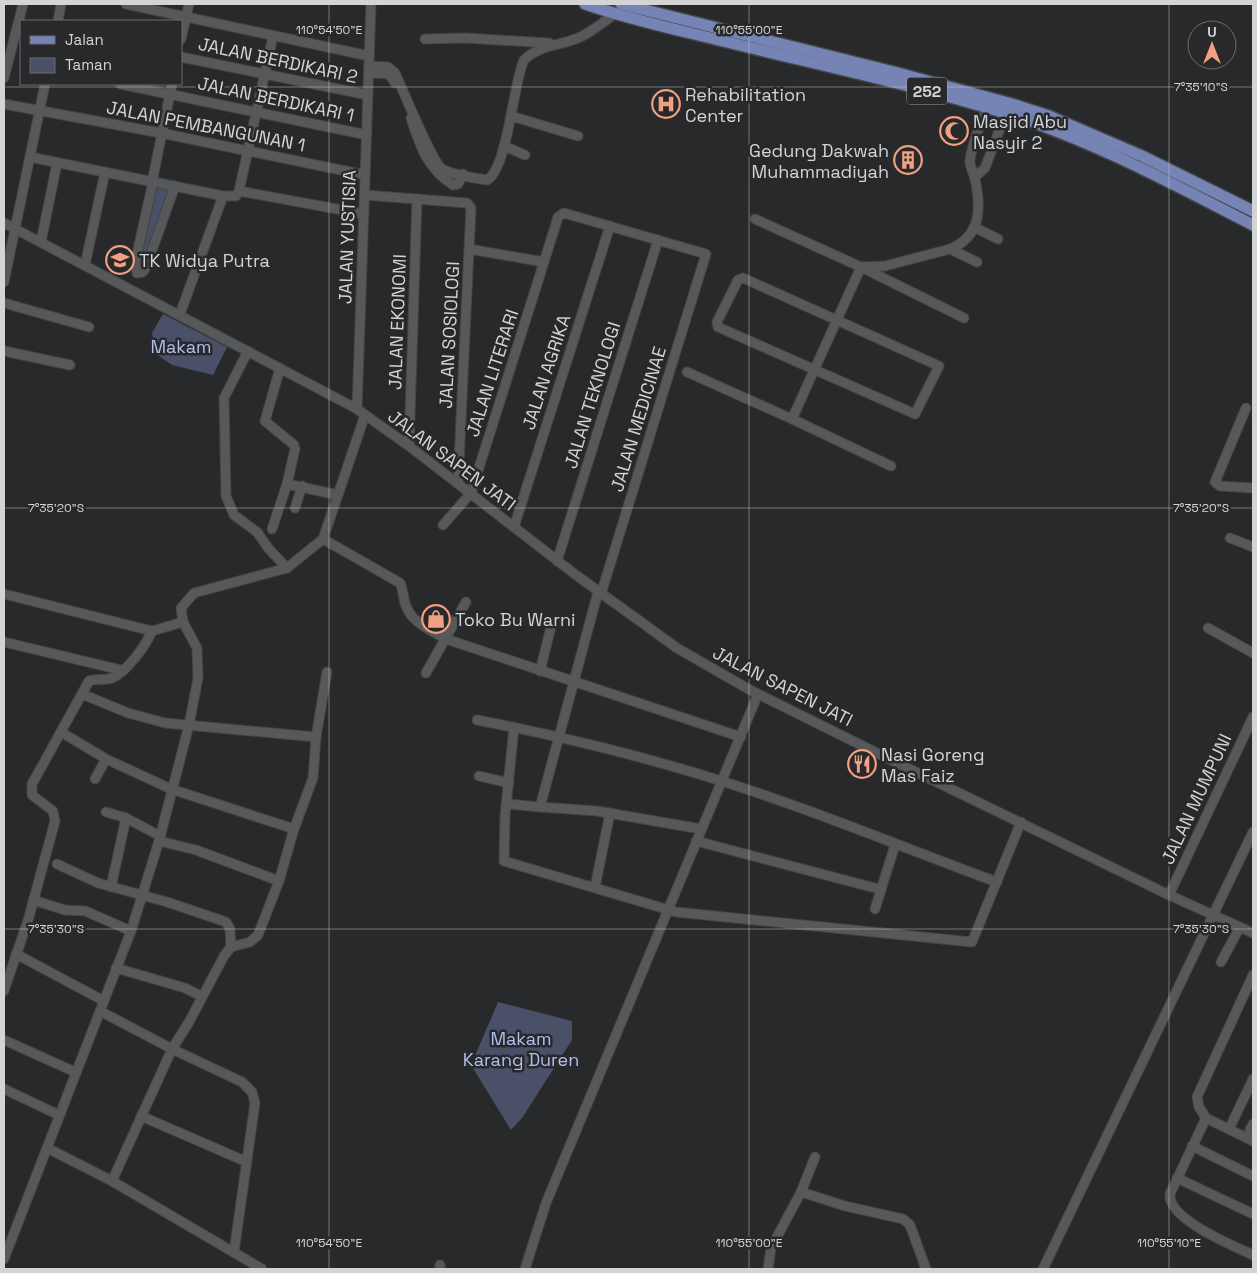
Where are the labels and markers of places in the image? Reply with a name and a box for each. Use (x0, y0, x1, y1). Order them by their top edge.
place label: Rehabilitation Center (685, 83, 806, 127)
hospital icon: Rehabilitation Center (651, 89, 681, 119)
place label: Masjid Abu Nasyir 2 (973, 110, 1067, 154)
mosque icon: Masjid Abu Nasyir 2 (939, 116, 969, 146)
place label: Gedung Dakwah Muhammadiyah (749, 139, 889, 183)
building icon: Gedung Dakwah Muhammadiyah (893, 145, 923, 175)
school or university icon: TK Widya Putra (105, 245, 135, 275)
place label: TK Widya Putra (139, 249, 270, 272)
shop icon: Toko Bu Warni (421, 604, 451, 634)
place label: Toko Bu Warni (455, 608, 575, 631)
place label: Nasi Goreng Mas Faiz (881, 743, 984, 787)
restaurant icon: Nasi Goreng Mas Faiz (847, 749, 877, 779)

